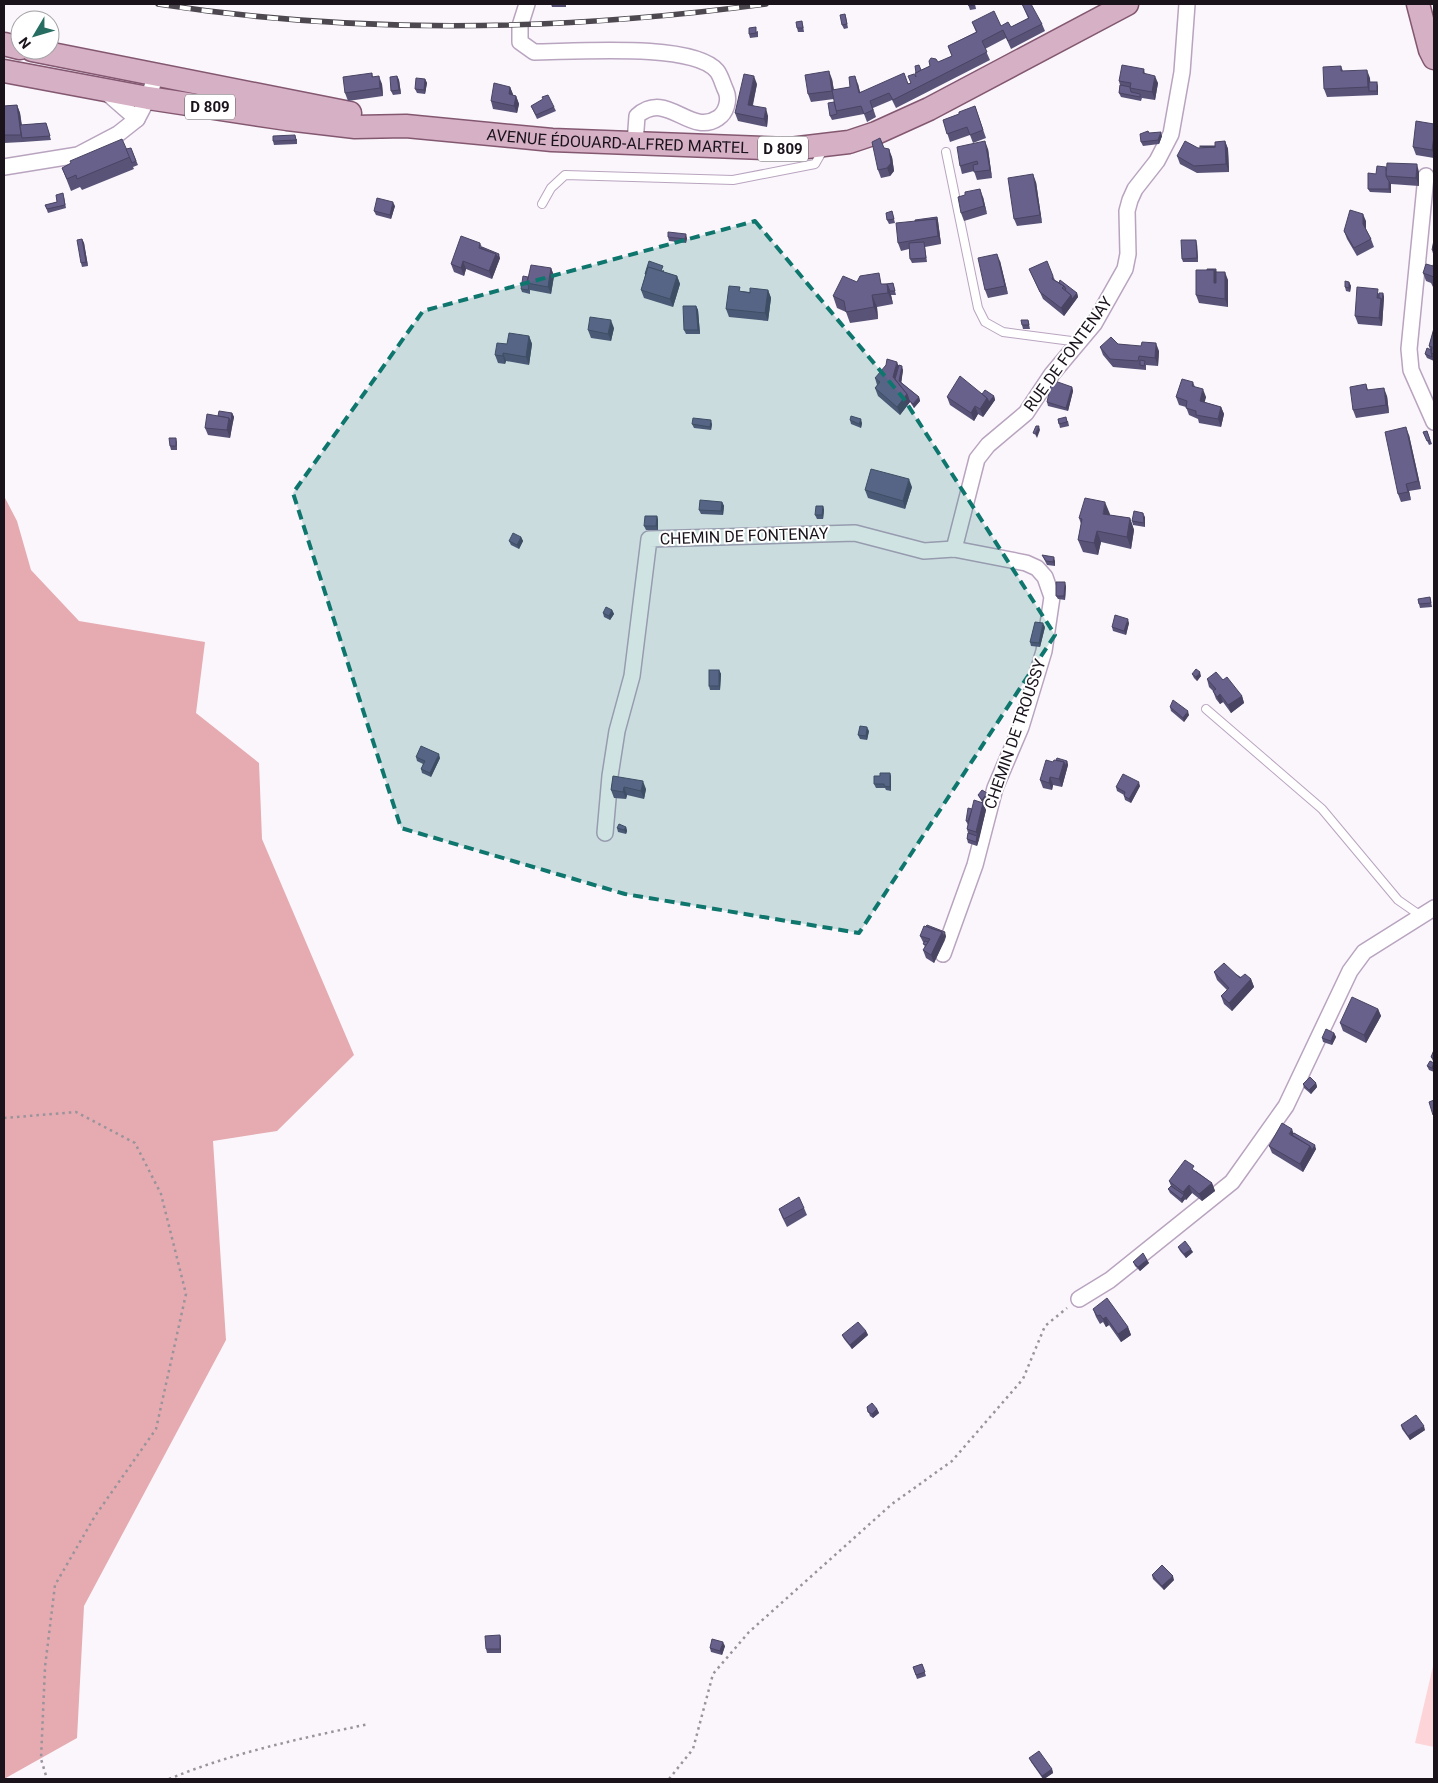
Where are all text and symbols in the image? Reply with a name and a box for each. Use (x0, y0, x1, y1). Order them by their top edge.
north arrow (10, 10, 60, 60)
text: N (15, 34, 34, 52)
road number: D 809 (185, 94, 235, 120)
street label: AVENUE ÉDOUARD-ALFRED MARTEL (486, 124, 750, 157)
road number: D 809 (758, 136, 808, 162)
street label: RUE DE FONTENAY (1020, 293, 1116, 415)
street label: CHEMIN DE FONTENAY (659, 524, 829, 548)
street label: CHEMIN DE TROUSSY (980, 656, 1050, 811)

